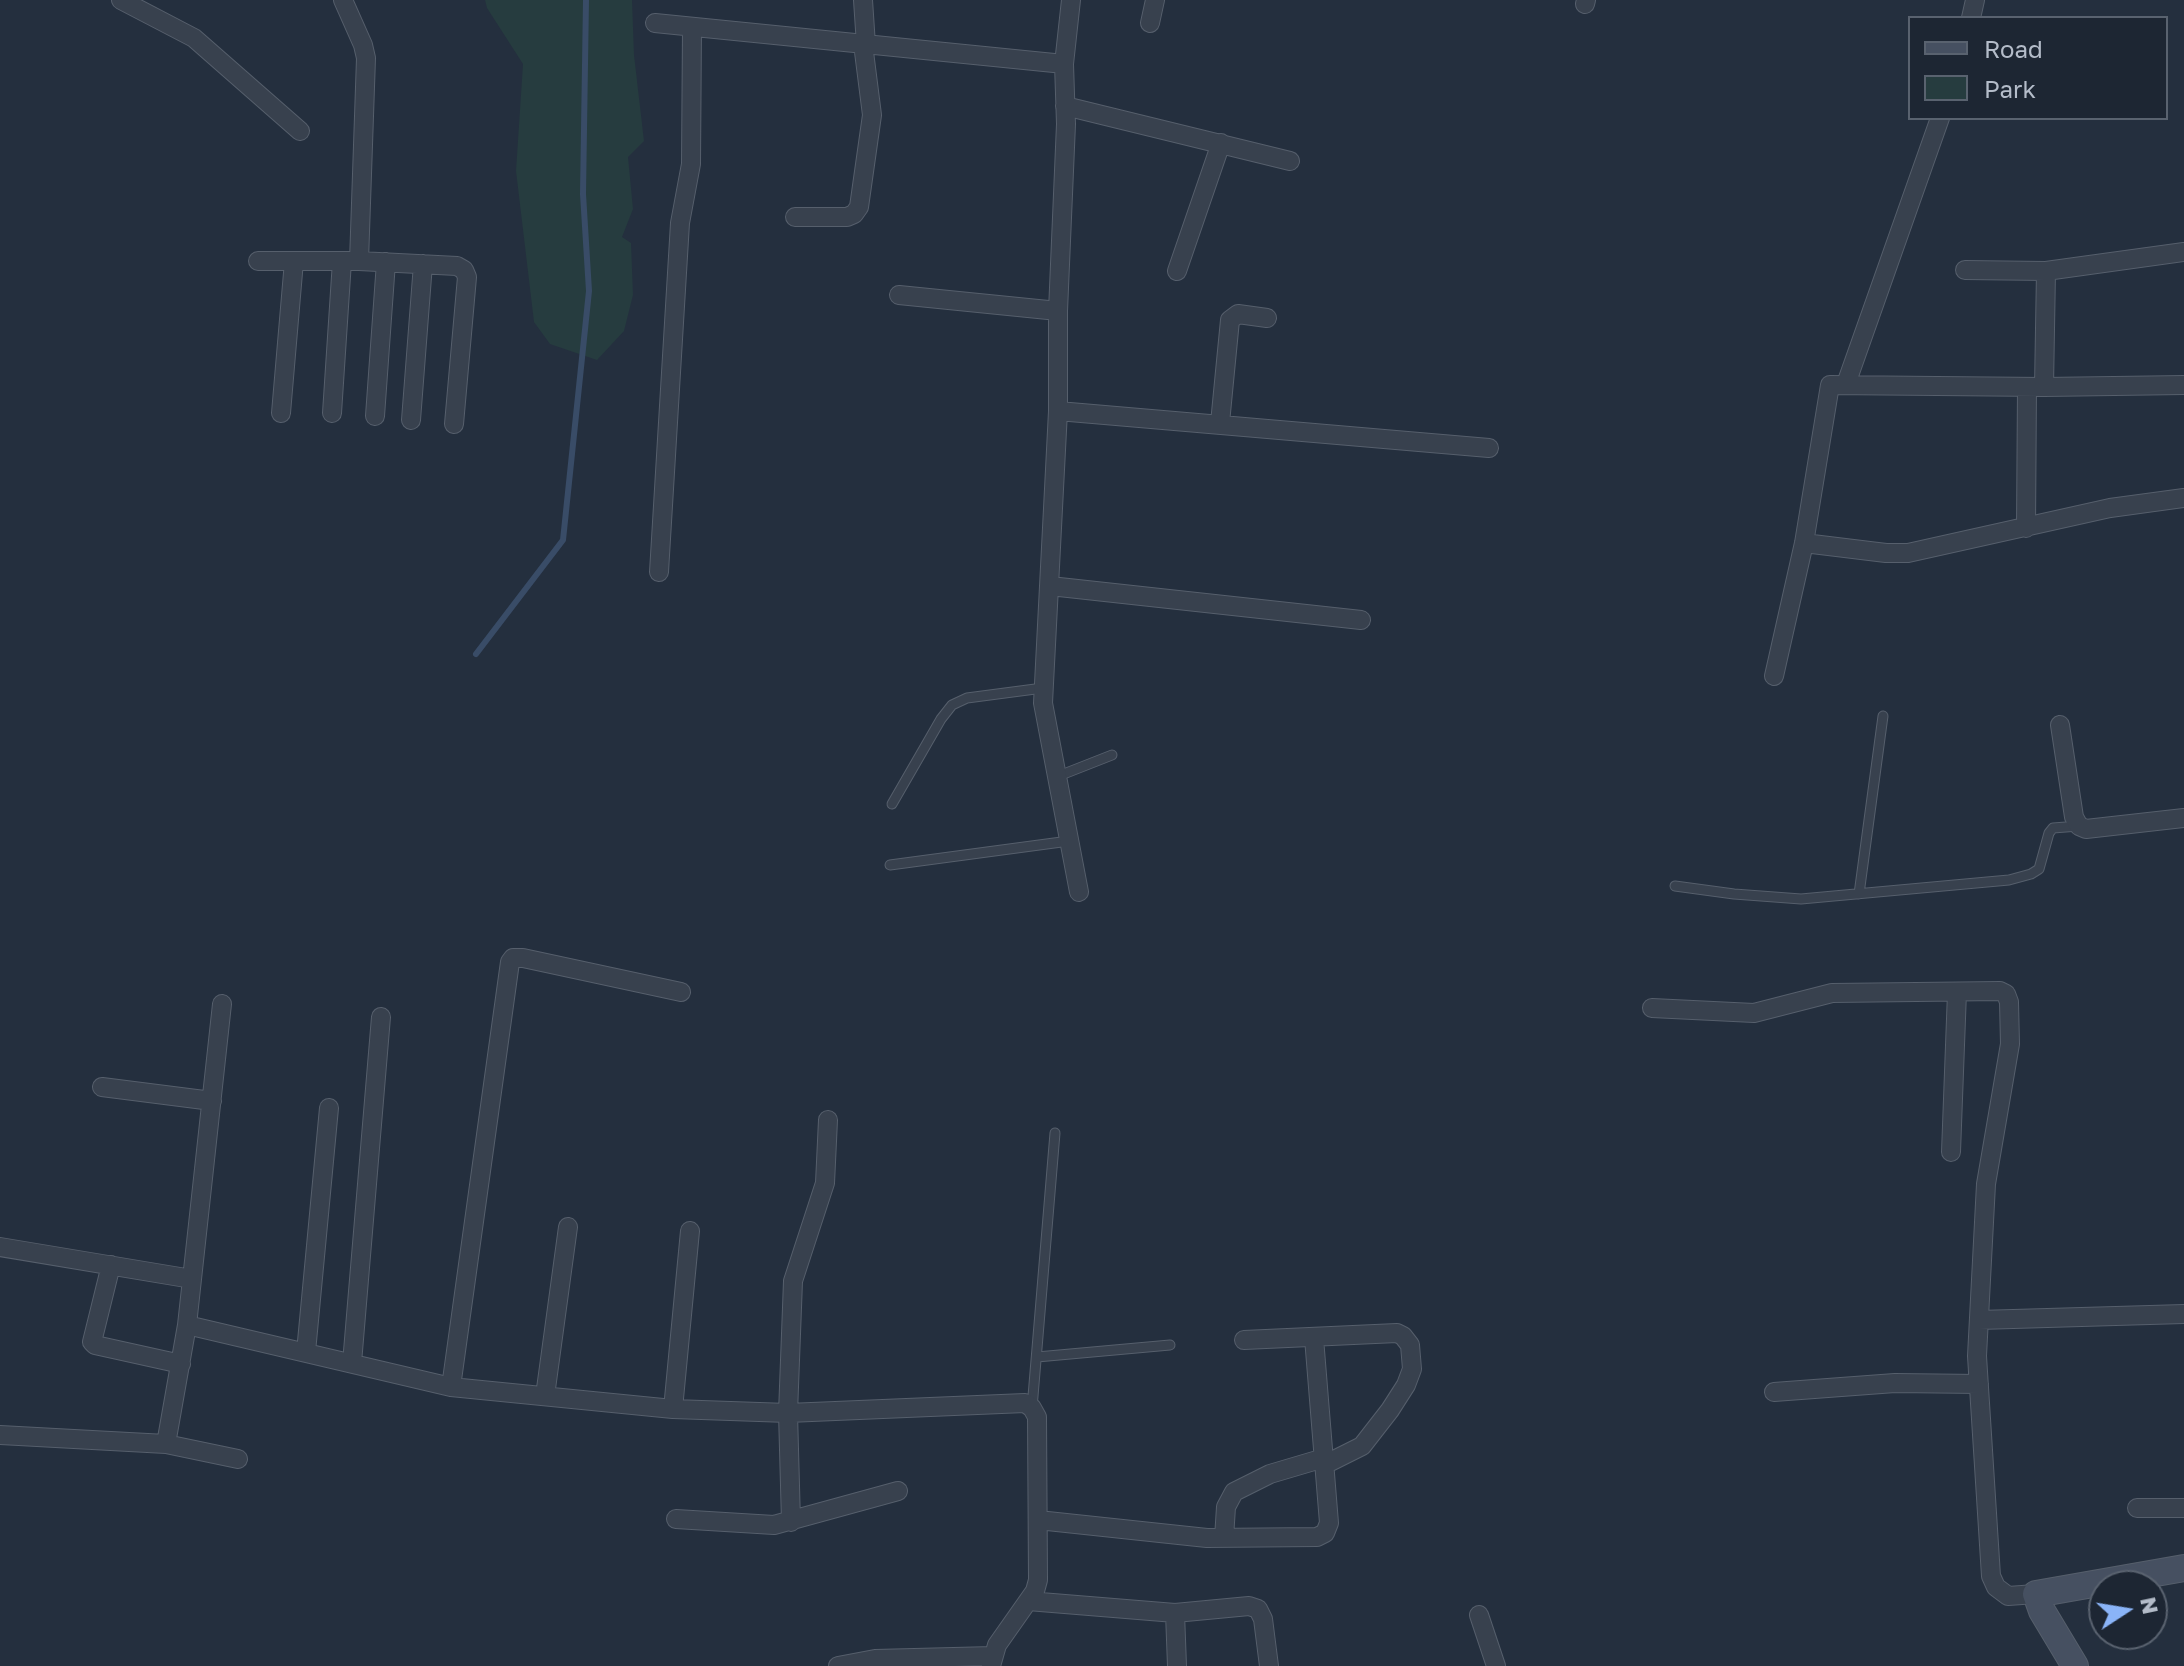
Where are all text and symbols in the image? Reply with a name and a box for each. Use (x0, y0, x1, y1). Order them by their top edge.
legend (1908, 16, 2168, 120)
text: Road (1984, 34, 2043, 63)
text: Park (1984, 74, 2036, 103)
north arrow (2088, 1570, 2168, 1650)
text: N (2135, 1594, 2165, 1616)

